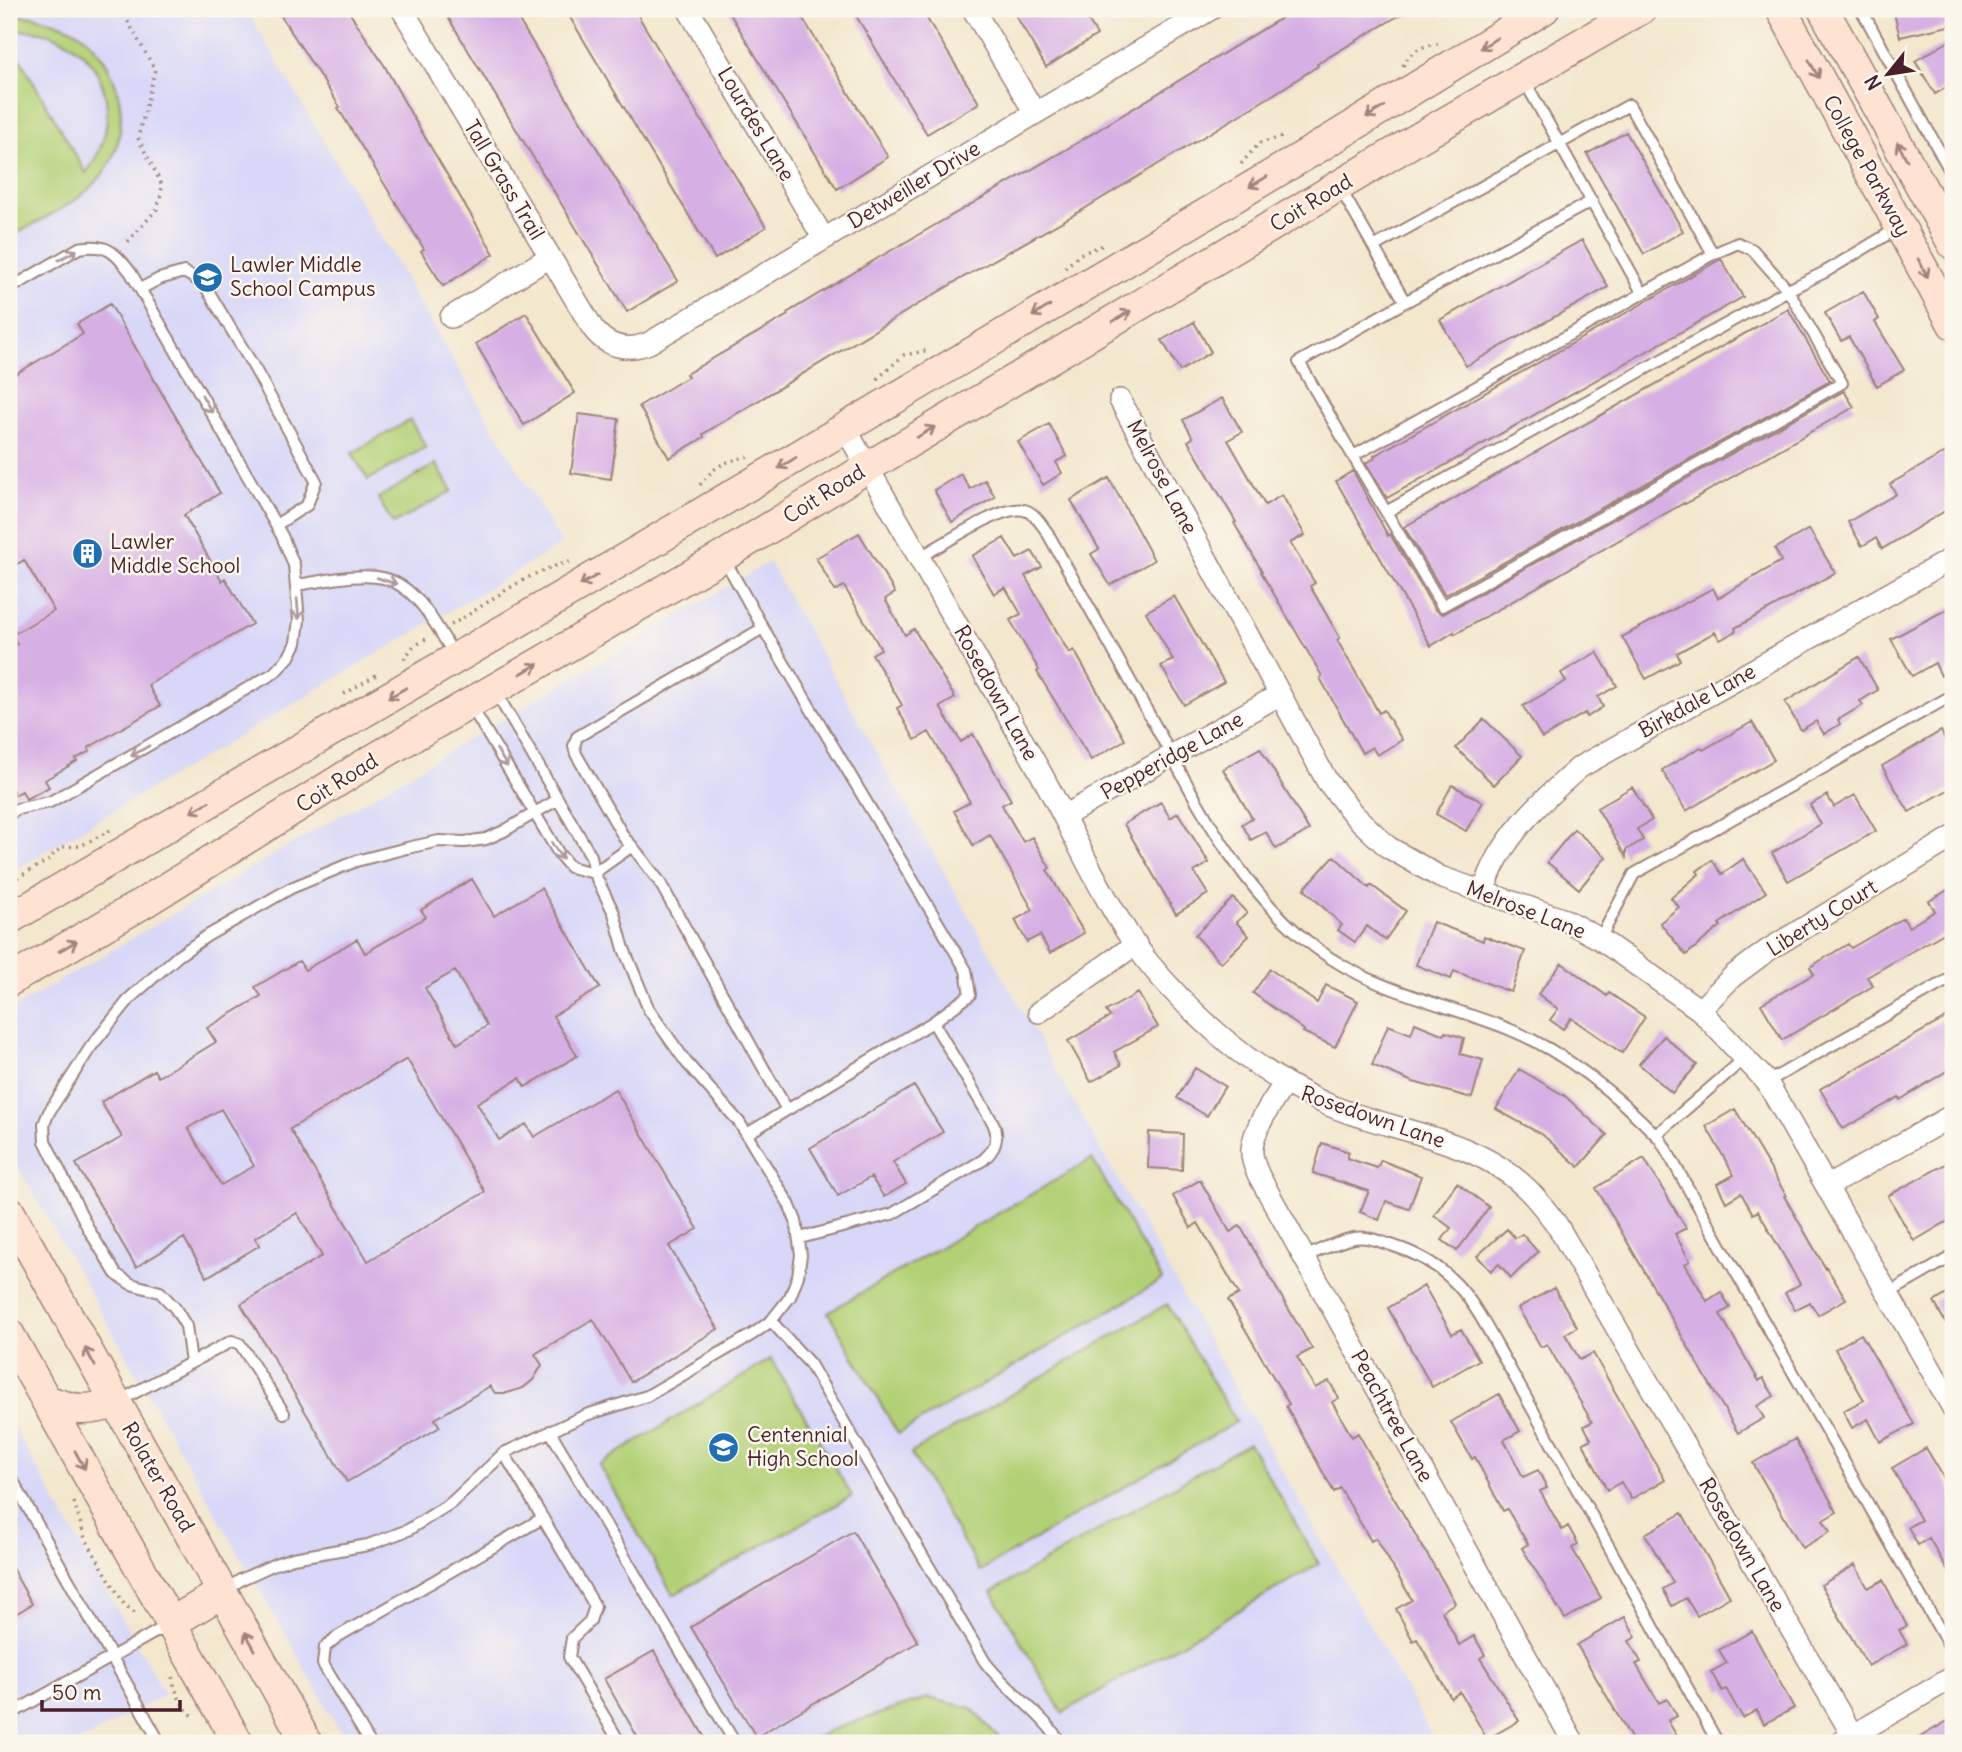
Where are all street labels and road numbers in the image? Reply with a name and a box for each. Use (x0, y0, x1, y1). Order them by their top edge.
street label: Lourdes Lane (712, 62, 801, 186)
street label: College Parkway (1817, 90, 1918, 241)
street label: Tall Grass Trail (458, 115, 551, 245)
street label: Detweiller Drive (843, 134, 985, 235)
street label: Coit Road (1265, 167, 1357, 238)
street label: Melrose Lane (1121, 415, 1204, 539)
street label: Coit Road (778, 458, 870, 529)
street label: Rosedown Lane (948, 620, 1045, 765)
street label: Birkdale Lane (1633, 657, 1760, 744)
street label: Pepperidge Lane (1096, 705, 1248, 806)
street label: Coit Road (291, 747, 383, 818)
street label: Liberty Court (1762, 873, 1882, 962)
street label: Melrose Lane (1463, 874, 1590, 945)
street label: Rosedown Lane (1298, 1079, 1449, 1154)
street label: Peachtree Lane (1345, 1345, 1440, 1487)
street label: Rolater Road (116, 1417, 201, 1537)
street label: Rosedown Lane (1693, 1473, 1792, 1617)

